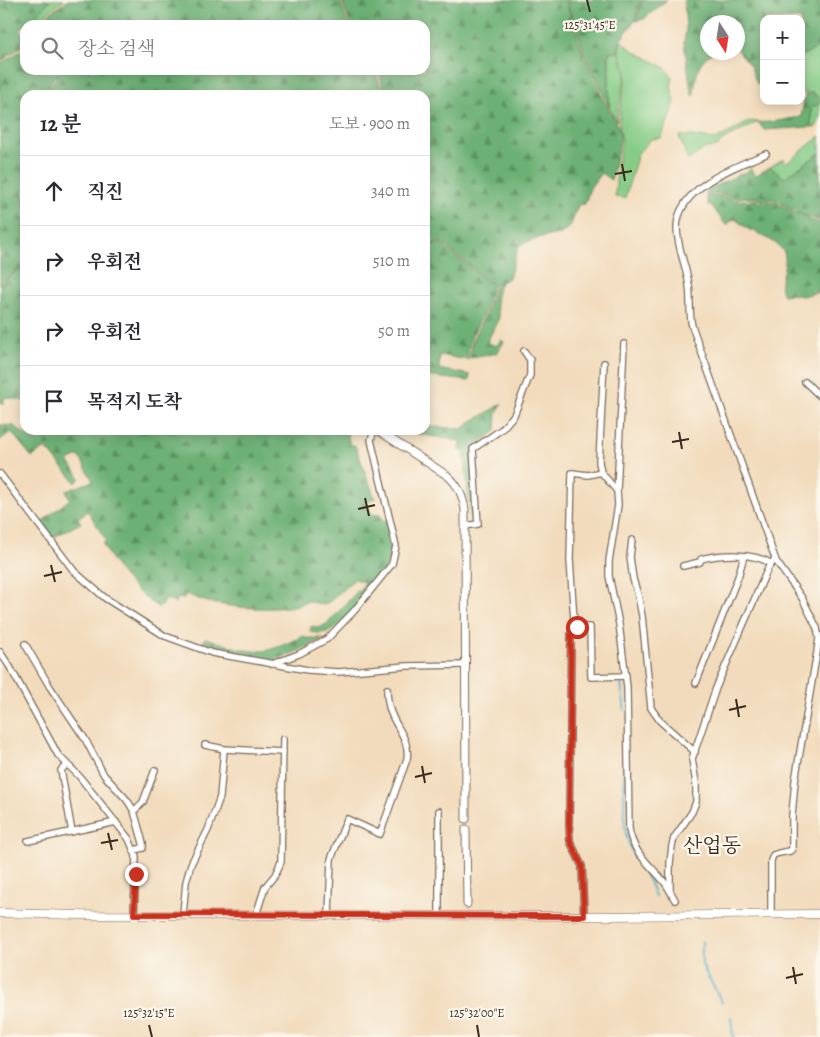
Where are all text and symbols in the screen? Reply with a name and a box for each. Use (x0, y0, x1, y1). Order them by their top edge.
north arrow (700, 15, 745, 60)
map controls (760, 15, 805, 105)
button: + (760, 15, 805, 60)
text: 125°31'45"E (564, 17, 616, 33)
search box (20, 20, 430, 75)
icon: search (38, 34, 66, 62)
text: 장소 검색 (78, 36, 155, 62)
button: − (760, 60, 805, 105)
text: 12 분 (40, 110, 82, 138)
text: 도보 · 900 m (329, 113, 410, 135)
icon: ahead (40, 177, 68, 205)
text: 직진 (87, 179, 124, 205)
text: 340 m (371, 180, 410, 202)
icon: right (40, 247, 68, 275)
text: 우회전 (87, 249, 142, 275)
text: 510 m (373, 250, 410, 272)
icon: right (40, 317, 68, 345)
text: 우회전 (87, 319, 142, 345)
text: 50 m (378, 320, 410, 342)
icon: arrive (40, 387, 68, 415)
text: 목적지 도착 (87, 389, 182, 415)
route start (566, 616, 589, 639)
district label: 산업동 (683, 832, 741, 859)
route end (125, 863, 148, 886)
text: 125°32'15"E (123, 1005, 175, 1021)
text: 125°32'00"E (450, 1005, 504, 1021)

